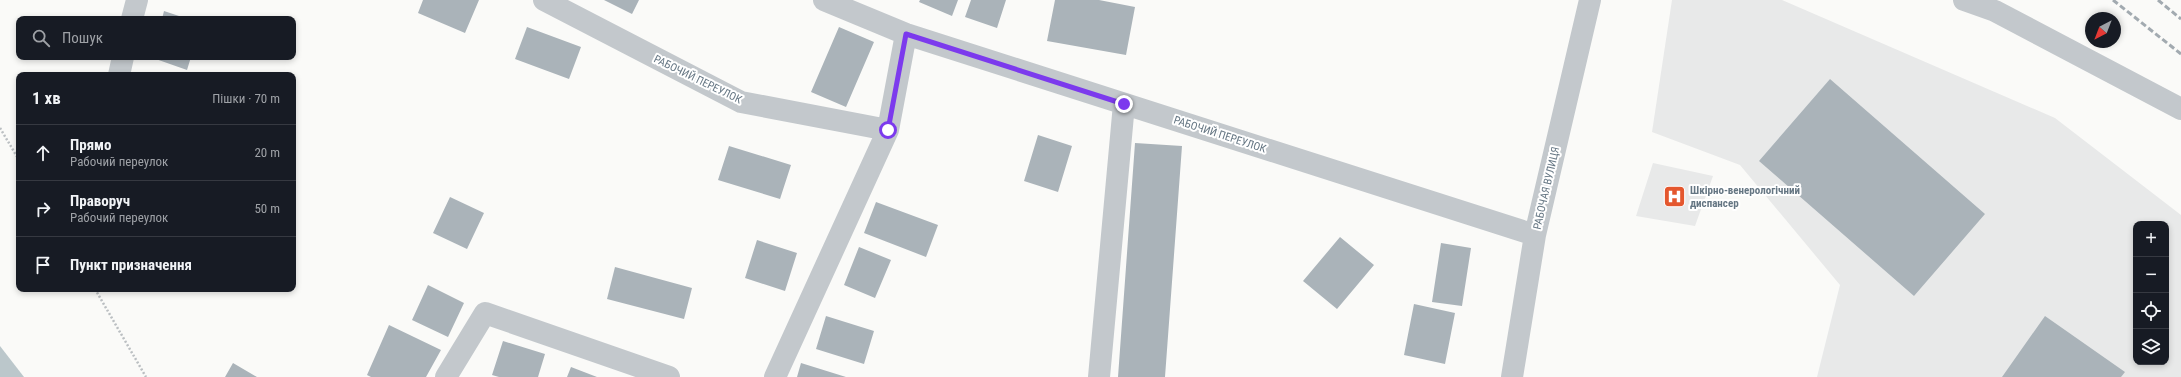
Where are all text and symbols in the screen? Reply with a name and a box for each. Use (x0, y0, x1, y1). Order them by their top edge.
north arrow (2085, 12, 2121, 48)
search box (16, 16, 296, 60)
icon: search (30, 27, 52, 49)
text: Пошук (62, 29, 103, 47)
street label: РАБОЧИЙ ПЕРЕУЛОК (652, 53, 745, 107)
text: 1 хв (32, 88, 61, 108)
text: Пішки · 70 m (212, 91, 280, 106)
route end (1115, 95, 1133, 113)
street label: РАБОЧИЙ ПЕРЕУЛОК (1172, 113, 1268, 156)
route start (879, 121, 897, 139)
text: Прямо (70, 136, 111, 154)
icon: ahead (32, 142, 54, 164)
text: 20 m (254, 145, 280, 160)
street label: РАБОЧАЯ ВУЛИЦЯ (1531, 145, 1562, 231)
text: Рабочий переулок (70, 154, 168, 169)
hospital icon: Шкірно-венерологічний диспансер (1661, 183, 1687, 209)
place label: Шкірно-венерологічний диспансер (1690, 184, 1800, 210)
text: Праворуч (70, 192, 130, 210)
icon: right (32, 198, 54, 220)
text: 50 m (254, 201, 280, 216)
text: Рабочий переулок (70, 210, 168, 225)
map controls (2133, 221, 2169, 365)
button: + (2133, 221, 2169, 257)
icon: arrive (32, 254, 54, 276)
text: Пункт призначення (70, 256, 192, 274)
button: − (2133, 257, 2169, 293)
button: locate (2133, 293, 2169, 329)
button: layers (2133, 329, 2169, 365)

